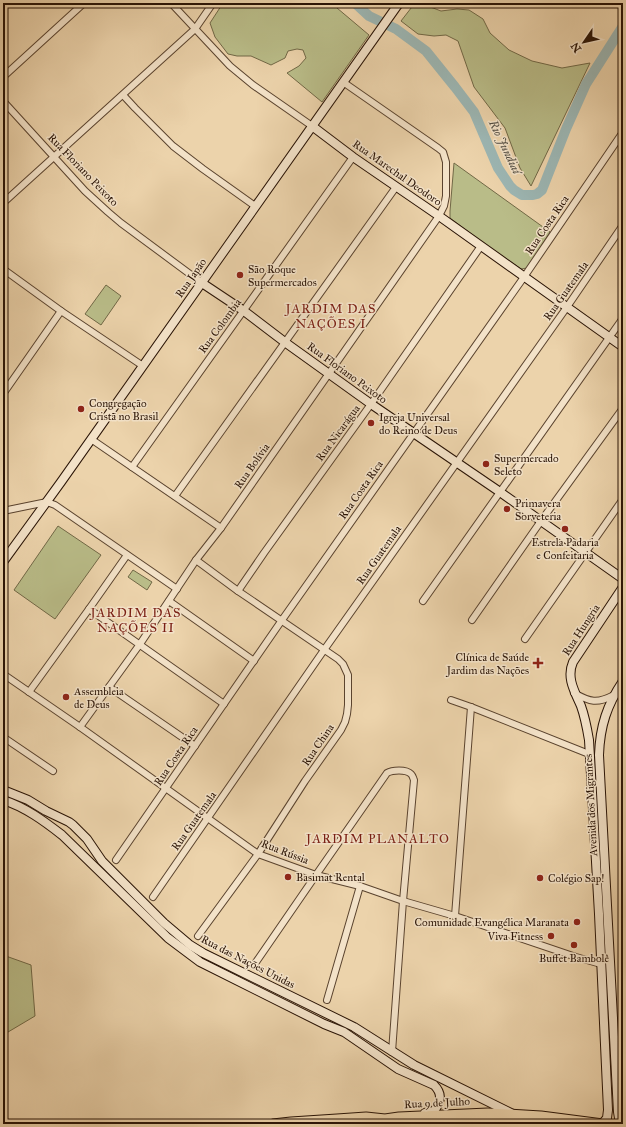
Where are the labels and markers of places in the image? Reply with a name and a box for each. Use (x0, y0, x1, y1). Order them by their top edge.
place label: São Roque Supermercados (248, 263, 317, 289)
marker: São Roque Supermercados (235, 270, 245, 280)
place label: Congregação Cristã no Brasil (89, 397, 159, 423)
marker: Congregação Cristã no Brasil (76, 404, 86, 414)
place label: Igreja Universal do Reino de Deus (379, 411, 457, 437)
marker: Igreja Universal do Reino de Deus (366, 418, 376, 428)
place label: Supermercado Seleto (494, 452, 559, 478)
marker: Supermercado Seleto (481, 459, 491, 469)
place label: Primavera Sorveteria (515, 497, 562, 523)
marker: Primavera Sorveteria (502, 504, 512, 514)
marker: Estrela Padaria e Confeitaria (560, 524, 570, 534)
place label: Estrela Padaria e Confeitaria (531, 536, 599, 562)
place label: Clínica de Saúde Jardim das Nações (446, 651, 529, 678)
marker: Clínica de Saúde Jardim das Nações (532, 657, 544, 669)
place label: Assembleia de Deus (73, 685, 124, 711)
marker: Assembleia de Deus (61, 692, 71, 702)
place label: Basimat Rental (296, 871, 365, 884)
marker: Basimat Rental (283, 872, 293, 882)
place label: Colégio Sap! (548, 872, 604, 885)
marker: Colégio Sap! (535, 873, 545, 883)
place label: Comunidade Evangélica Maranata (415, 916, 569, 929)
marker: Comunidade Evangélica Maranata (572, 917, 582, 927)
place label: Viva Fitness (487, 930, 543, 943)
marker: Viva Fitness (546, 931, 556, 941)
marker: Buffet Bambolê (569, 940, 579, 950)
place label: Buffet Bambolê (539, 952, 609, 965)

